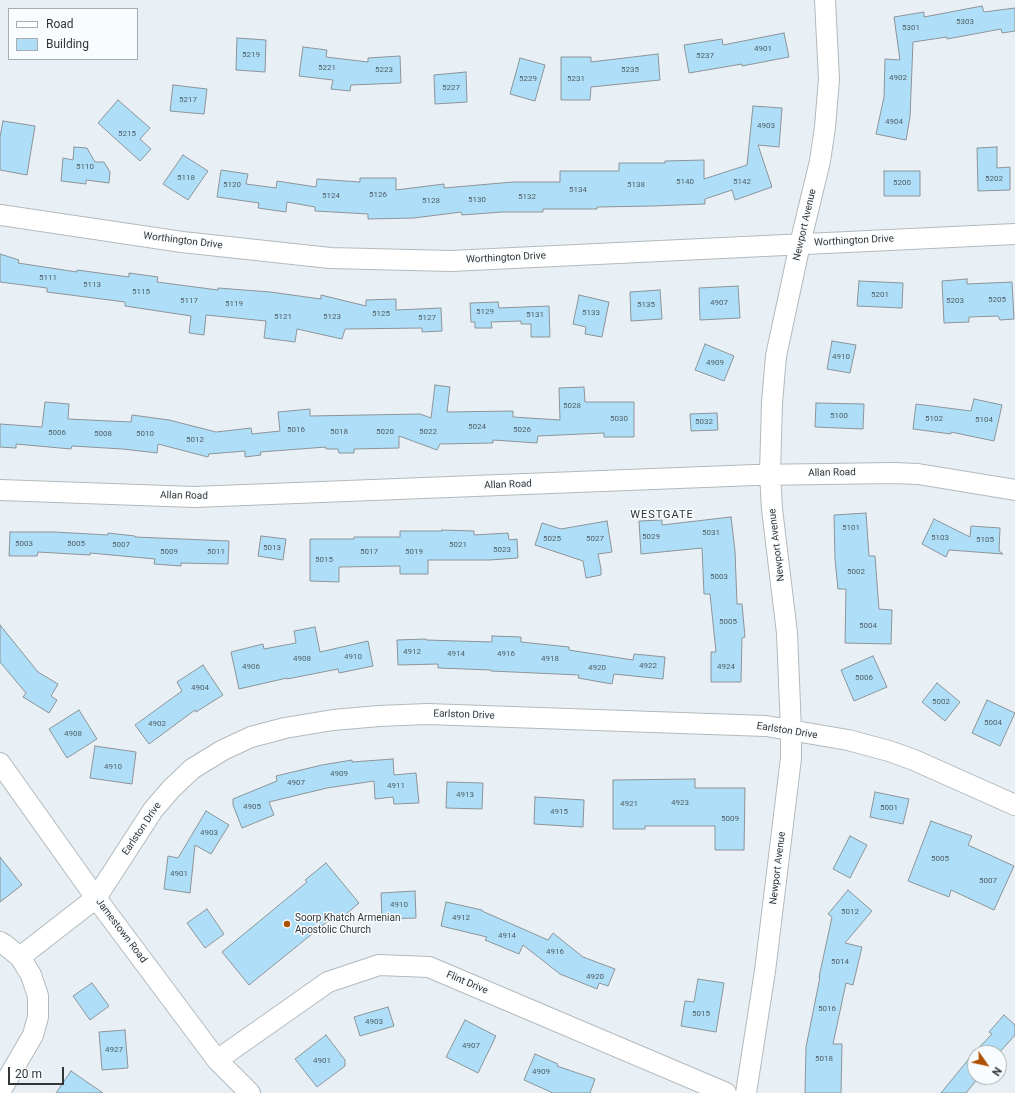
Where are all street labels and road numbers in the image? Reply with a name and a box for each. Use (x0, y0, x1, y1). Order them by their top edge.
street label: Newport Avenue (791, 188, 819, 262)
street label: Worthington Drive (143, 230, 223, 252)
street label: Worthington Drive (814, 233, 894, 249)
street label: Worthington Drive (466, 250, 546, 266)
street label: Allan Road (808, 467, 856, 479)
street label: Allan Road (484, 478, 532, 492)
street label: Allan Road (160, 490, 208, 502)
street label: Newport Avenue (767, 508, 787, 582)
street label: Earlston Drive (433, 708, 495, 722)
street label: Earlston Drive (756, 720, 818, 742)
street label: Earlston Drive (120, 800, 164, 858)
street label: Newport Avenue (768, 831, 788, 905)
street label: Jamestown Road (93, 896, 149, 966)
street label: Flint Drive (444, 969, 490, 997)

